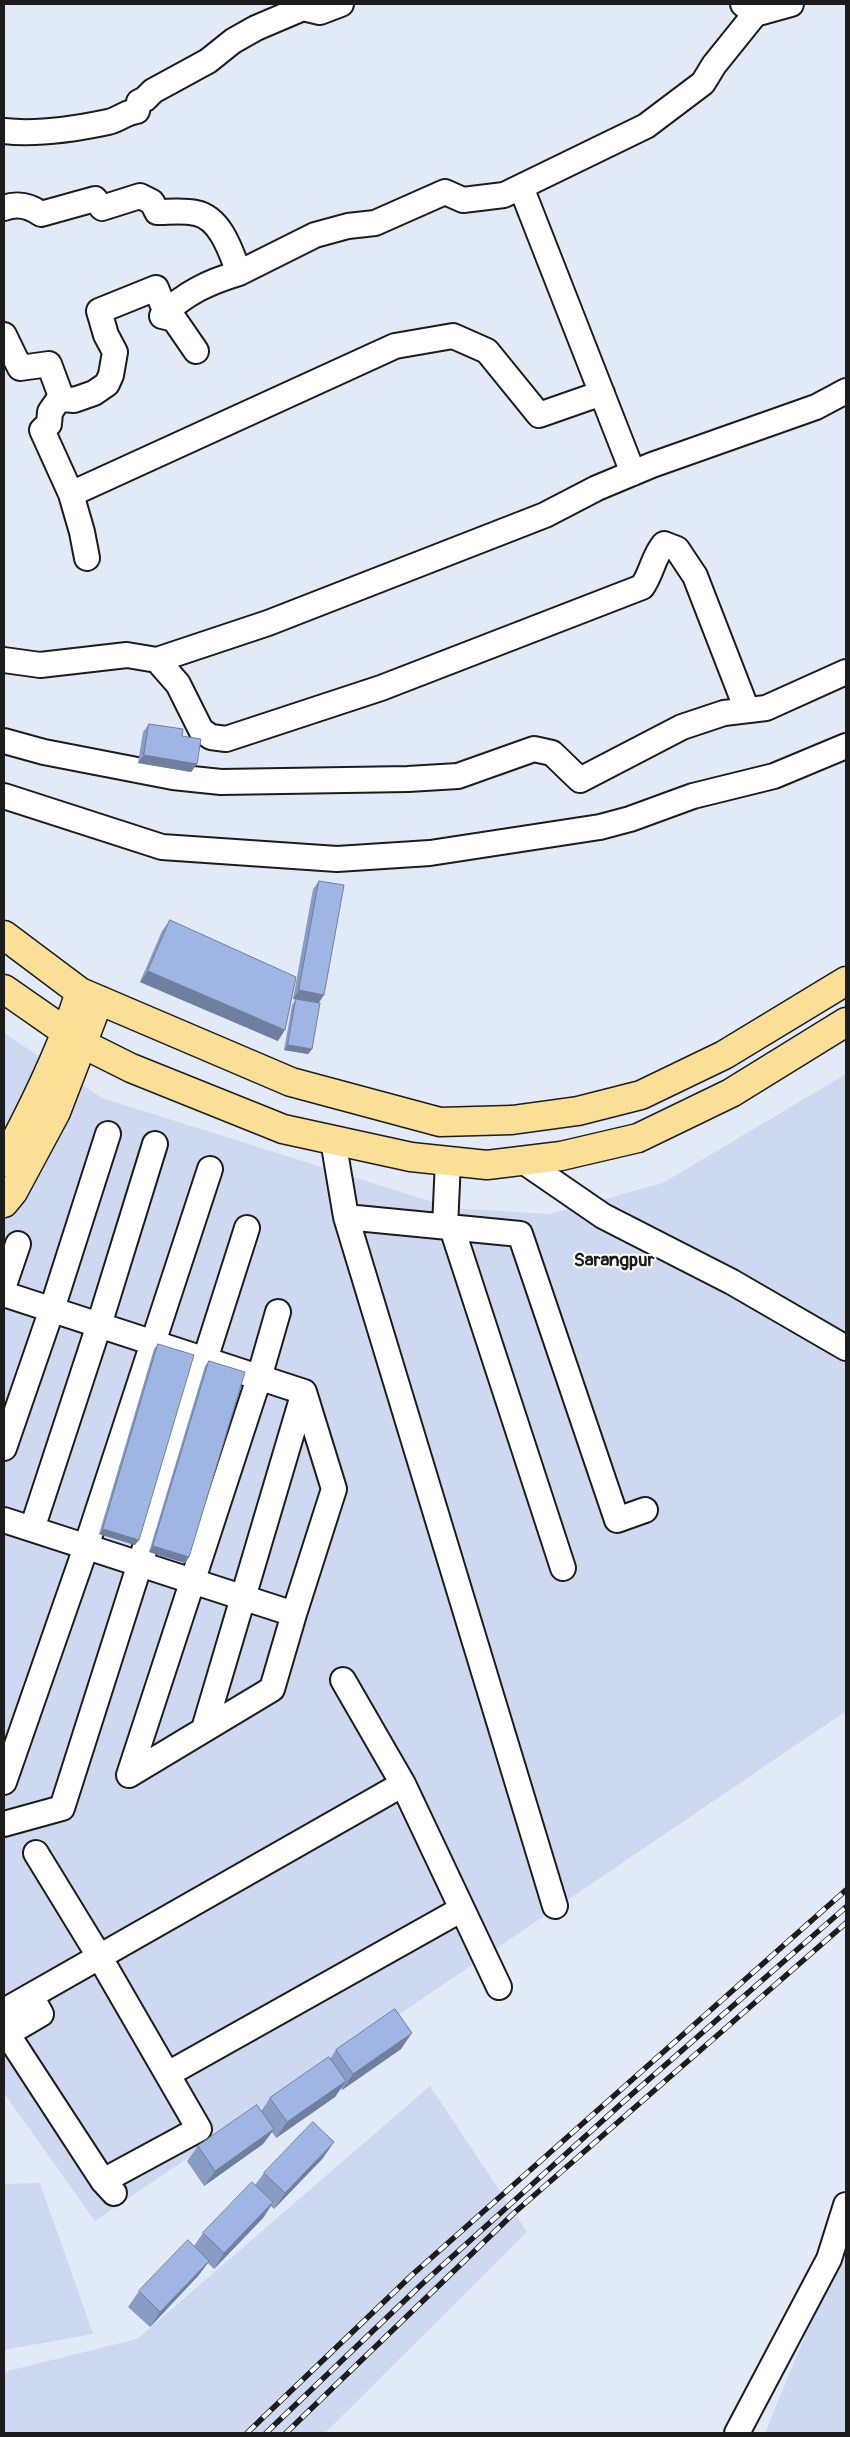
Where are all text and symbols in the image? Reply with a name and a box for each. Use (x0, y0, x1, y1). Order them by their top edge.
district label: Sarangpur (574, 1250, 654, 1272)

